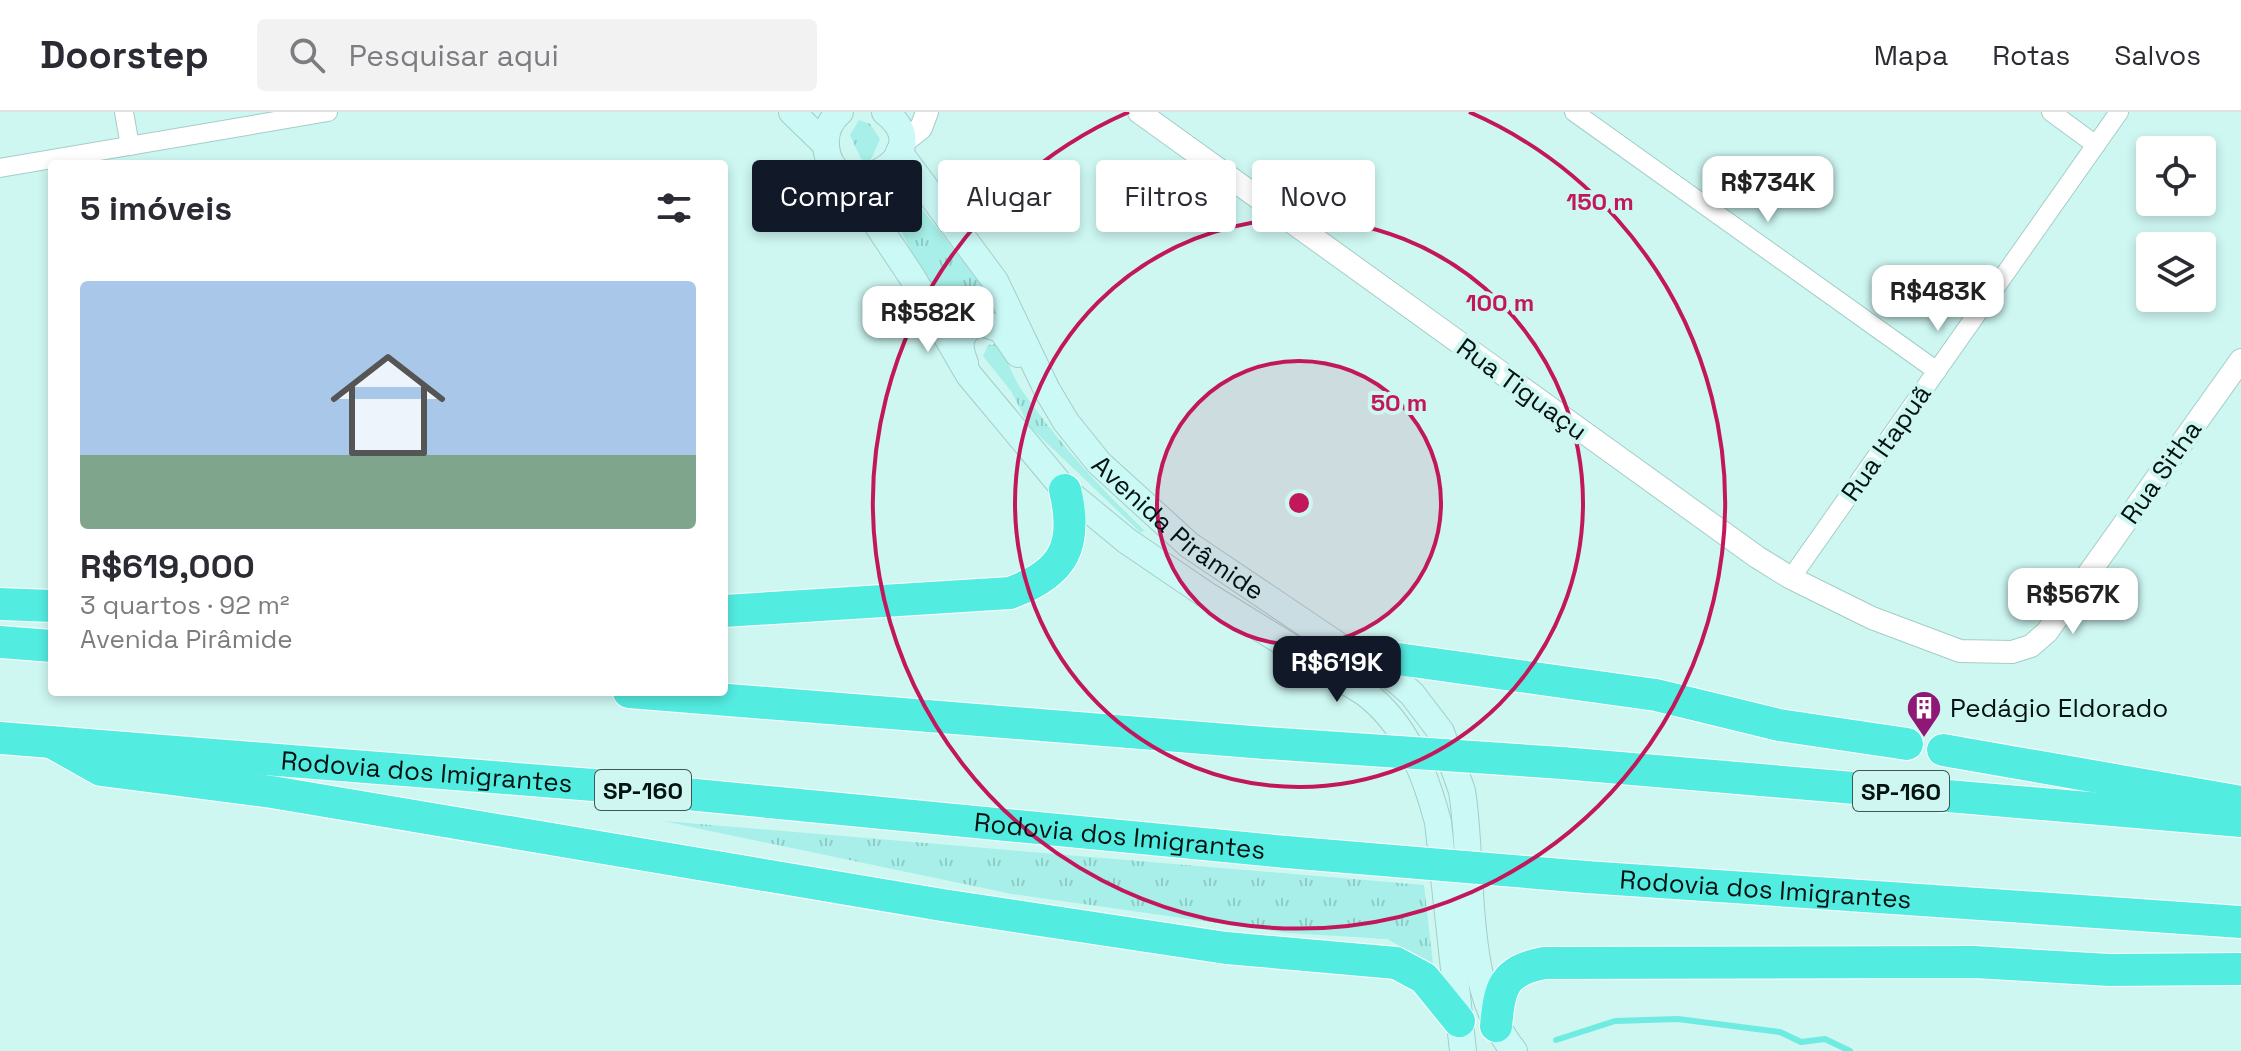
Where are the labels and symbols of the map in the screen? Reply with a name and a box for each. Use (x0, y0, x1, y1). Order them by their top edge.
pin: R$734K (1703, 156, 1833, 224)
text: 150 m (1566, 186, 1634, 217)
pin: R$483K (1873, 265, 2003, 333)
pin: R$582K (863, 286, 993, 354)
text: 100 m (1466, 287, 1534, 318)
street label: Rua Tiguaçu (1450, 330, 1594, 448)
street label: Rua Itapuã (1833, 378, 1939, 508)
text: 50 m (1371, 387, 1427, 418)
street label: Rua Sitha (2113, 413, 2209, 531)
street label: Avenida Pirâmide (1085, 448, 1271, 608)
centre of rings (1285, 489, 1313, 517)
pin: R$567K (2008, 568, 2138, 636)
pin: R$619K (1272, 636, 1402, 704)
building icon: Pedágio Eldorado (1905, 689, 1943, 739)
place label: Pedágio Eldorado (1950, 691, 2168, 725)
street label: Rodovia dos Imigrantes (280, 743, 574, 800)
road number: SP-160 (595, 770, 691, 810)
road number: SP-160 (1853, 771, 1949, 811)
street label: Rodovia dos Imigrantes (973, 805, 1267, 867)
street label: Rodovia dos Imigrantes (1619, 862, 1913, 916)

